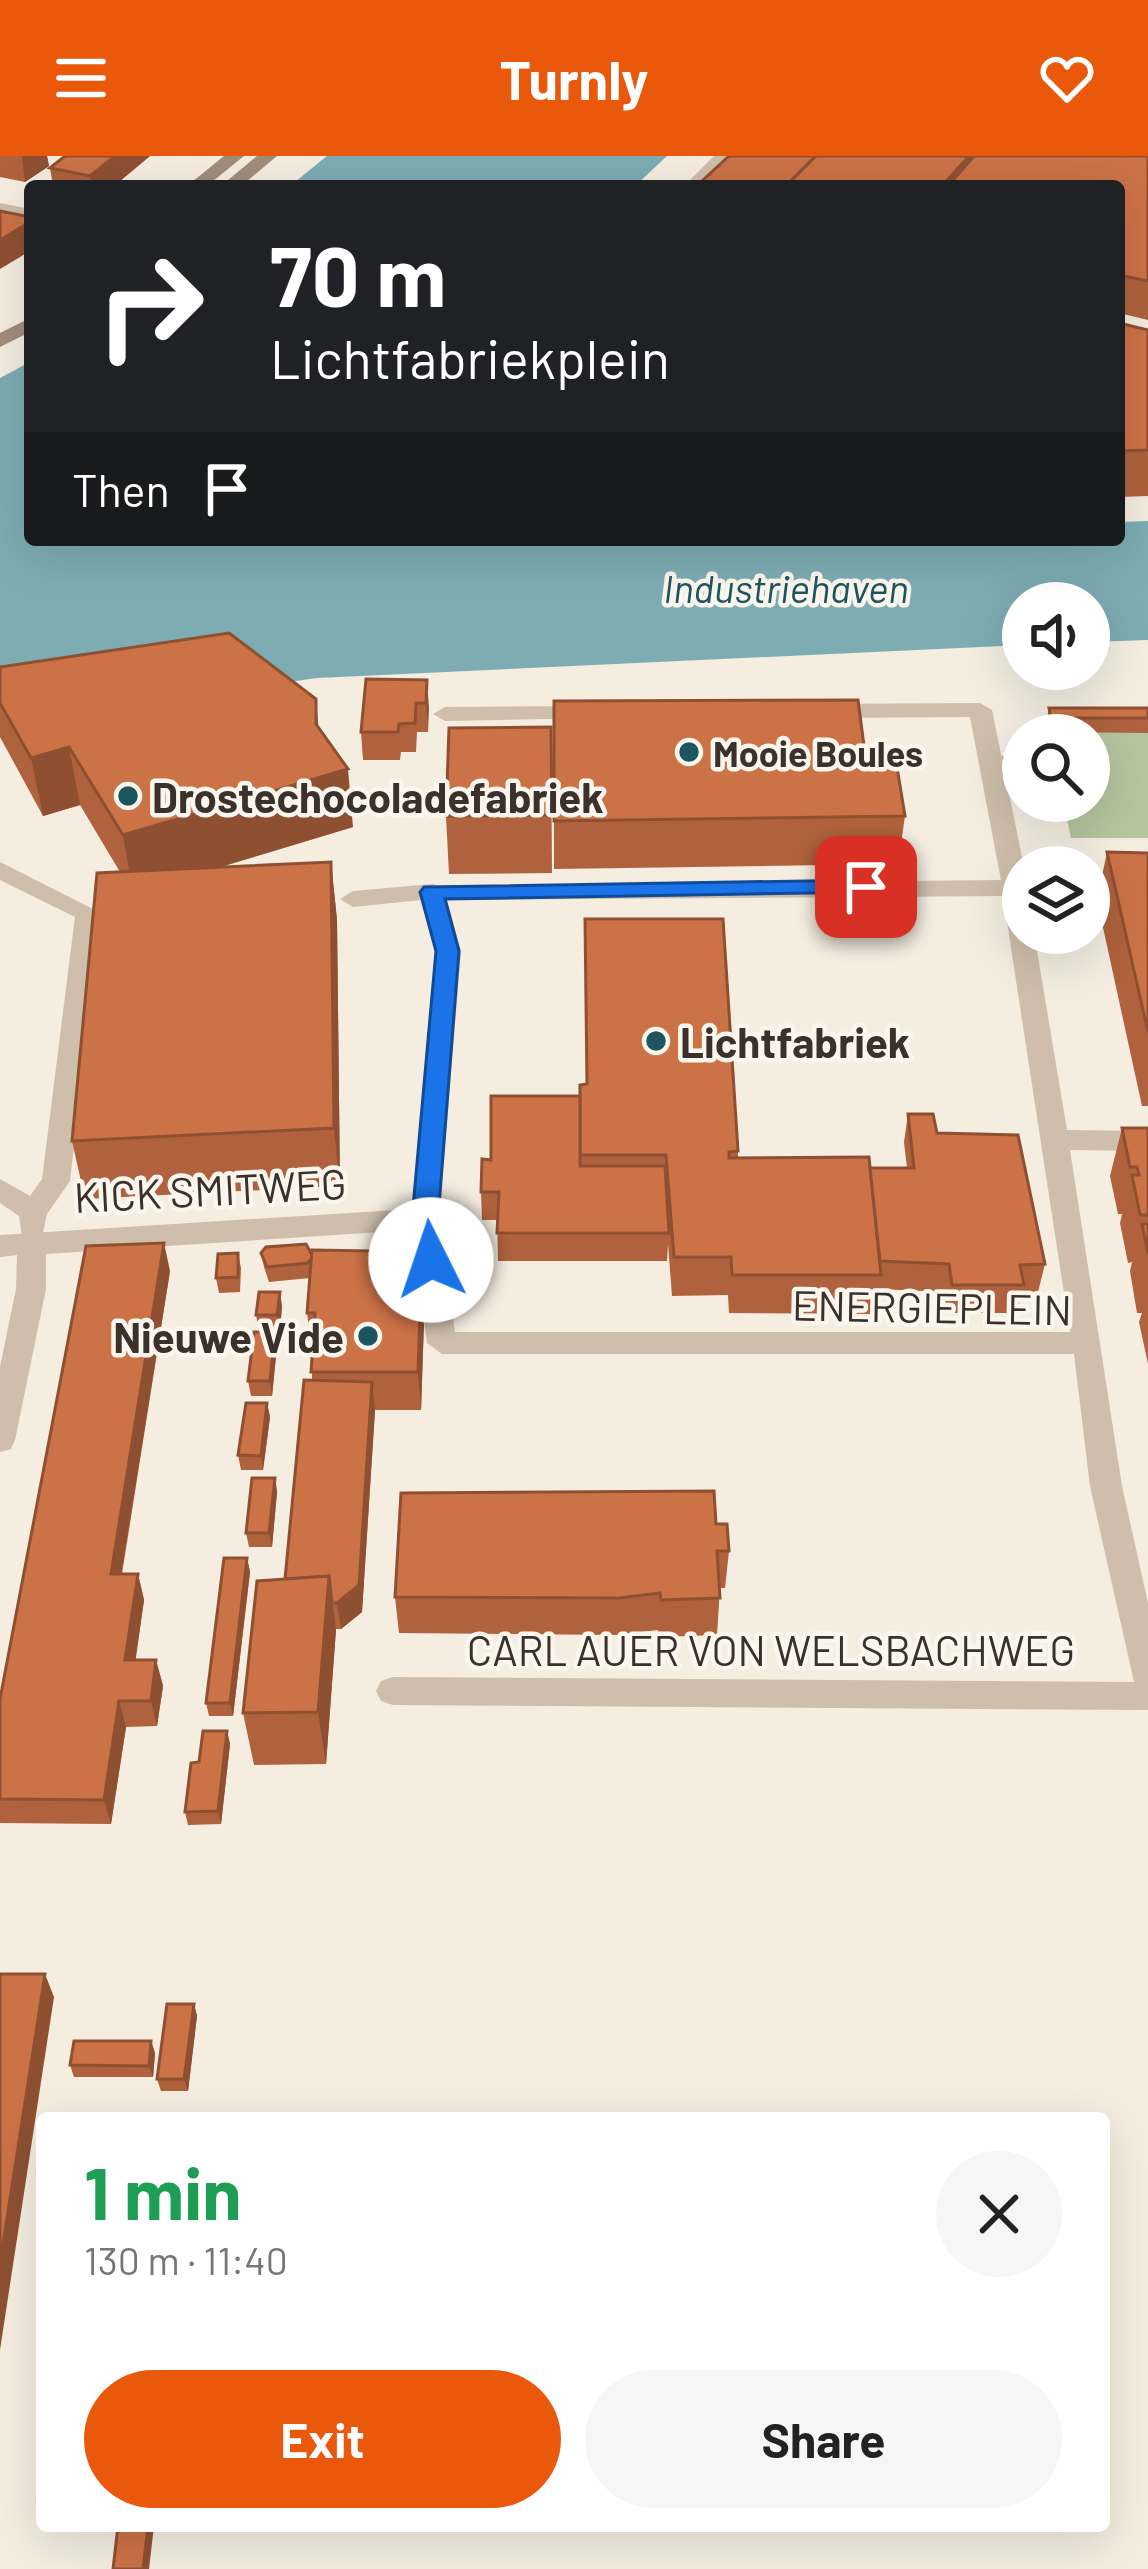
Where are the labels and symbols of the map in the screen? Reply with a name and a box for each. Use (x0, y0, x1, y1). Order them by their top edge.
water label: Industriehaven (663, 564, 909, 611)
place label: Mooie Boules (713, 731, 923, 774)
marker: Mooie Boules (676, 739, 702, 765)
place label: Drostechocoladefabriek (152, 771, 604, 821)
marker: Drostechocoladefabriek (115, 783, 141, 809)
pin (815, 836, 917, 938)
place label: Lichtfabriek (680, 1016, 910, 1066)
marker: Lichtfabriek (643, 1028, 669, 1054)
street label: KICK SMITWEG (72, 1157, 348, 1221)
position arrow (368, 1197, 494, 1323)
street label: ENERGIEPLEIN (792, 1279, 1072, 1333)
place label: Nieuwe Vide (113, 1311, 344, 1361)
marker: Nieuwe Vide (355, 1323, 381, 1349)
street label: CARL AUER VON WELSBACHWEG (467, 1624, 1075, 1674)

